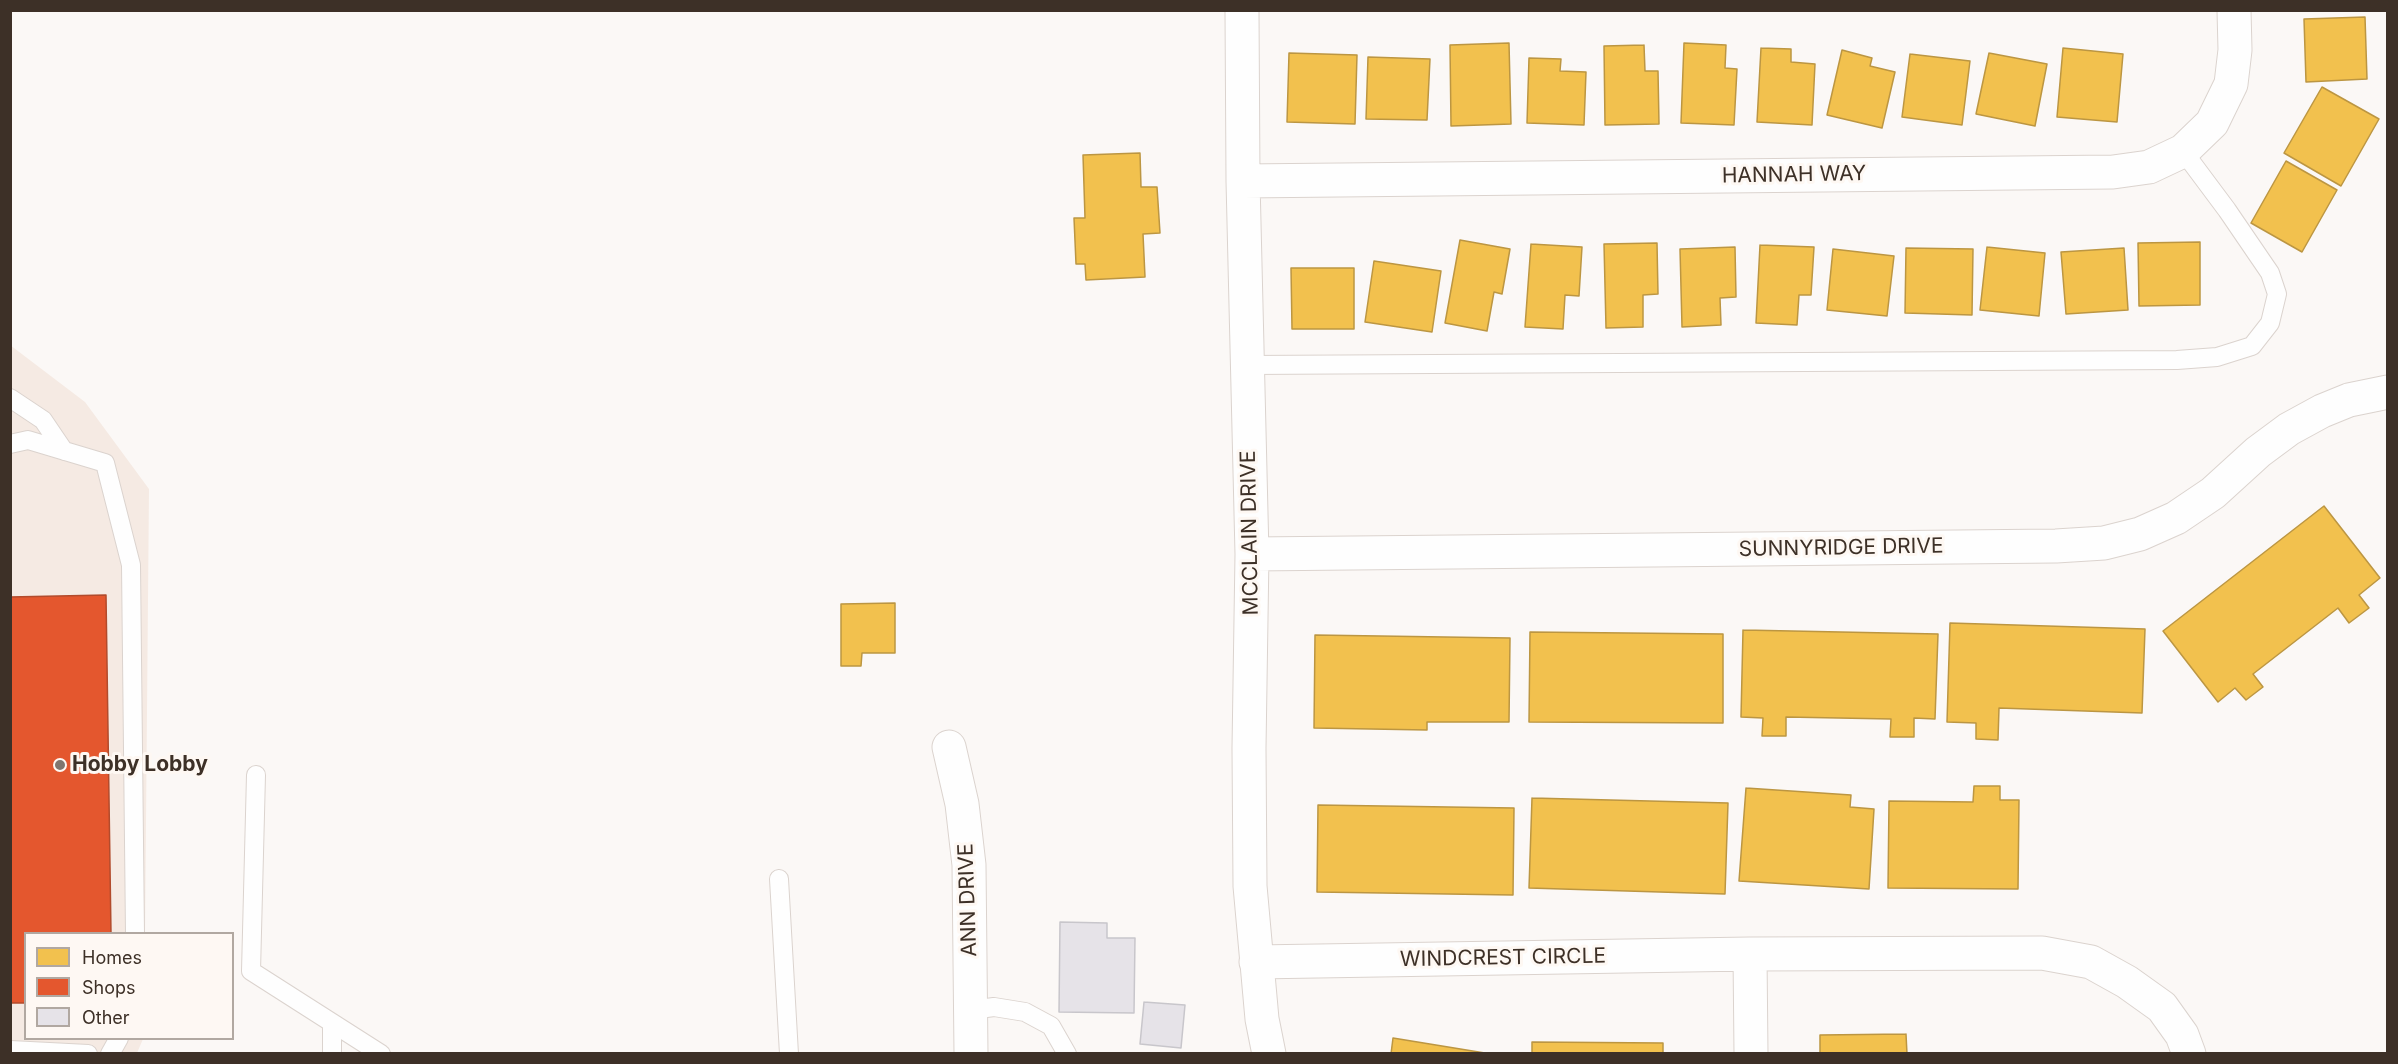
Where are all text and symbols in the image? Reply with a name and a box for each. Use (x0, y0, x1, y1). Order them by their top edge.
street label: HANNAH WAY (1722, 161, 1866, 189)
street label: MCCLAIN DRIVE (1236, 450, 1264, 616)
street label: SUNNYRIDGE DRIVE (1738, 534, 1944, 562)
place label: Hobby Lobby (72, 752, 208, 778)
marker: Hobby Lobby (53, 758, 67, 772)
street label: ANN DRIVE (953, 843, 983, 957)
legend (24, 932, 234, 1040)
street label: WINDCREST CIRCLE (1400, 944, 1606, 972)
text: Homes (82, 947, 142, 968)
text: Shops (82, 977, 136, 998)
text: Other (82, 1007, 130, 1028)

